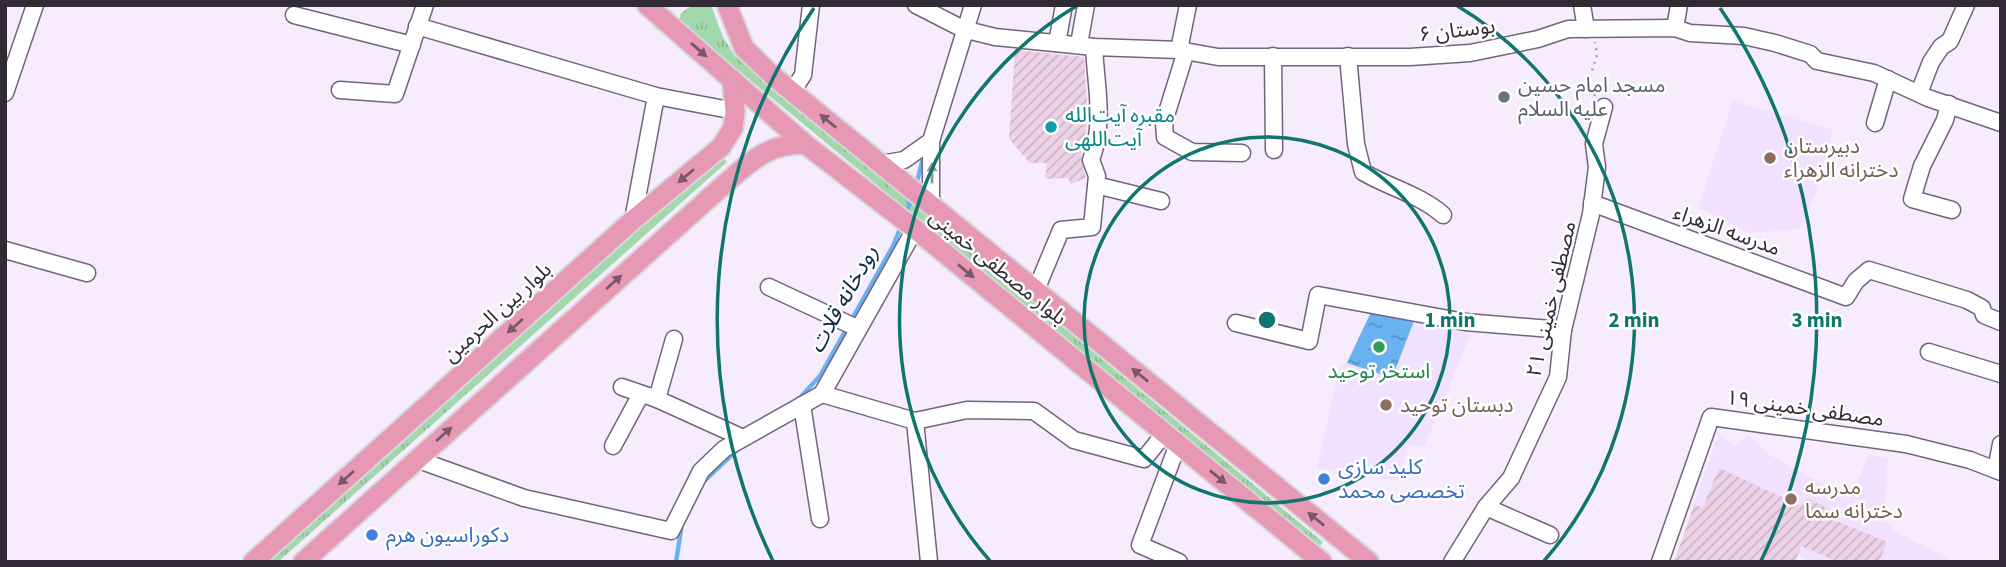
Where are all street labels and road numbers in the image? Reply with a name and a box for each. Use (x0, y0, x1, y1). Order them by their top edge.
street label: بوستان ۶ (1417, 10, 1497, 50)
street label: مدرسه الزهراء (1669, 197, 1785, 263)
street label: بلوار مصطفی خمینی (923, 202, 1073, 332)
street label: مصطفی خمینی ۲۱ (1518, 218, 1584, 380)
street label: بلوار بین الحرمین (436, 255, 558, 369)
street label: مصطفی خمینی ۱۹ (1724, 382, 1886, 434)

